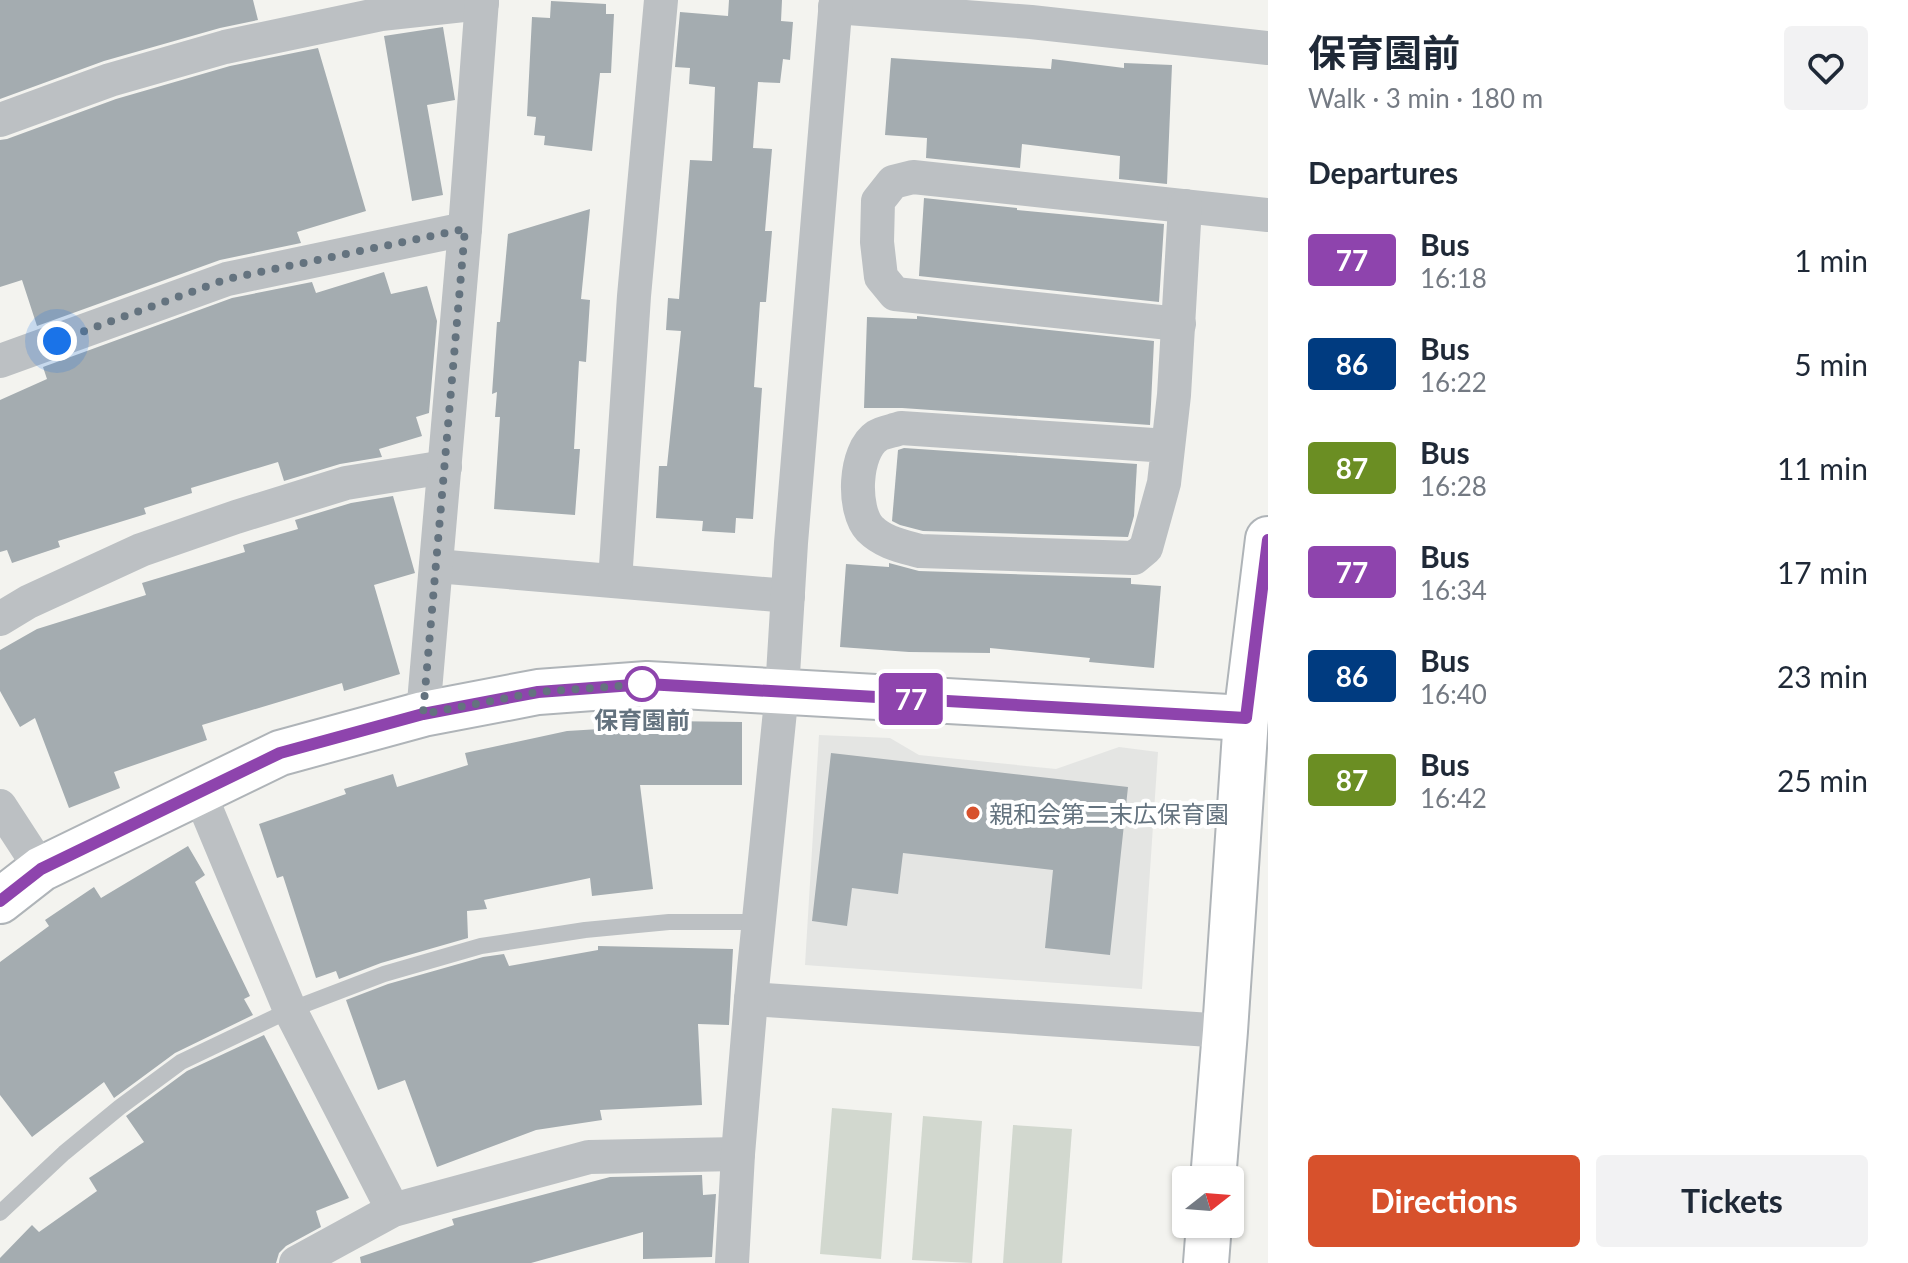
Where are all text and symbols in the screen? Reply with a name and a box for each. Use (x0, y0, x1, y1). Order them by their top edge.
button: heart (1784, 26, 1868, 110)
text: 保育園前 (1308, 29, 1460, 75)
text: Walk · 3 min · 180 m (1308, 82, 1543, 114)
text: Departures (1308, 154, 1458, 190)
text: Bus (1420, 226, 1470, 262)
text: 1 min (1794, 242, 1868, 278)
text: 77 (1336, 243, 1368, 277)
text: 16:18 (1420, 262, 1487, 294)
your location (37, 321, 77, 361)
text: Bus (1420, 330, 1470, 366)
text: 5 min (1794, 346, 1868, 382)
text: 86 (1336, 347, 1368, 381)
text: 16:22 (1420, 366, 1487, 398)
text: Bus (1420, 434, 1470, 470)
text: 11 min (1777, 450, 1868, 486)
text: 87 (1336, 451, 1368, 485)
text: 16:28 (1420, 470, 1487, 502)
text: Bus (1420, 538, 1470, 574)
text: 17 min (1777, 554, 1868, 590)
text: 77 (1336, 555, 1368, 589)
text: 16:34 (1420, 574, 1487, 606)
text: Bus (1420, 642, 1470, 678)
text: 23 min (1777, 658, 1868, 694)
text: 86 (1336, 659, 1368, 693)
marker: 保育園前 (625, 667, 659, 701)
line badge: 77 (875, 673, 947, 725)
text: 16:40 (1420, 678, 1487, 710)
text: 77 (895, 682, 927, 716)
place label: 保育園前 (594, 705, 690, 734)
text: Bus (1420, 746, 1470, 782)
text: 25 min (1777, 762, 1868, 798)
text: 87 (1336, 763, 1368, 797)
text: 16:42 (1420, 782, 1487, 814)
place label: 親和会第二末広保育園 (989, 799, 1229, 828)
marker: 親和会第二末広保育園 (964, 804, 982, 822)
button: Directions (1308, 1155, 1580, 1247)
button: Tickets (1596, 1155, 1868, 1247)
north arrow (1172, 1166, 1244, 1238)
map controls (1172, 1166, 1244, 1238)

